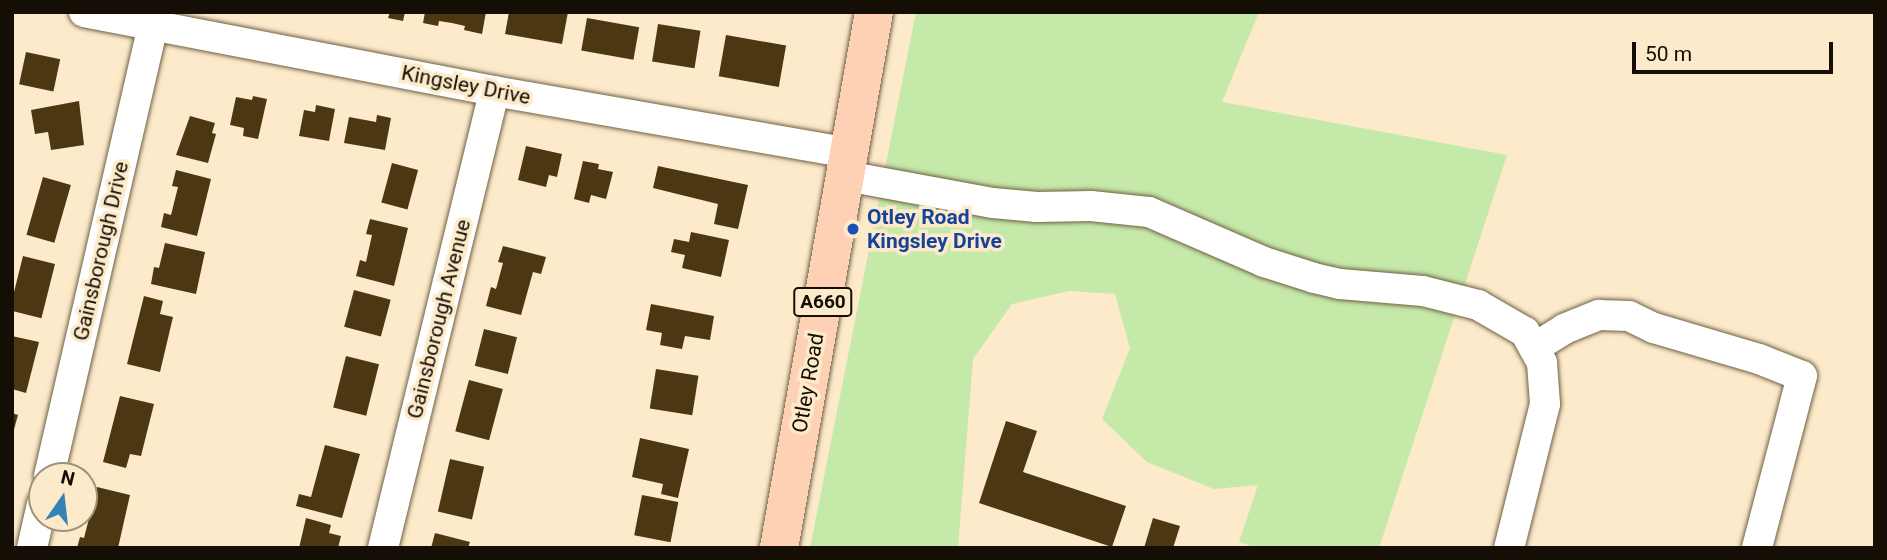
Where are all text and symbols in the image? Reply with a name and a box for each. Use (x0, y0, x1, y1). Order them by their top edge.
scale bar (1635, 28, 1836, 72)
text: 50 m (1645, 42, 1692, 66)
street label: Kingsley Drive (399, 60, 533, 110)
street label: Gainsborough Drive (68, 159, 134, 343)
place label: Otley Road Kingsley Drive (867, 204, 1002, 254)
street label: Gainsborough Avenue (402, 217, 476, 421)
marker: Otley Road Kingsley Drive (845, 221, 861, 237)
road number: A660 (793, 286, 853, 318)
street label: Otley Road (787, 331, 829, 435)
north arrow (28, 462, 98, 532)
text: N (58, 465, 77, 491)

